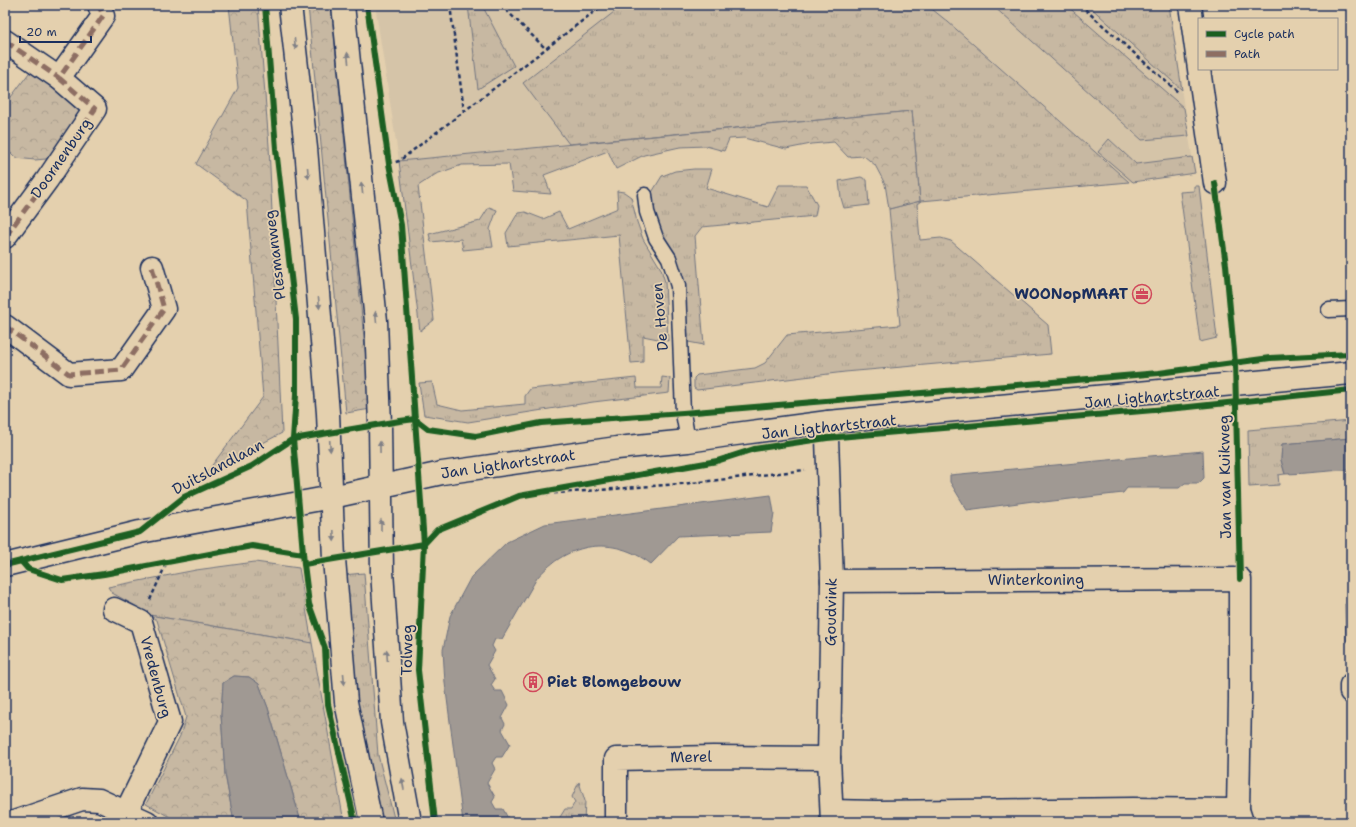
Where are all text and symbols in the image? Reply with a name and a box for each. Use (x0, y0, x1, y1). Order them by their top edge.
scale bar (20, 18, 91, 44)
legend (1198, 18, 1338, 70)
text: 20 m (26, 24, 57, 40)
text: Cycle path (1234, 26, 1295, 42)
one-way arrow (291, 38, 298, 50)
text: Path (1234, 46, 1260, 62)
one-way arrow (345, 52, 352, 65)
street label: Doornenburg (26, 114, 96, 202)
one-way arrow (305, 167, 312, 179)
one-way arrow (359, 182, 365, 194)
street label: Plesmanweg (260, 209, 290, 301)
street label: De Hoven (647, 282, 673, 352)
office icon: WOONopMAAT (1131, 283, 1153, 305)
place label: WOONopMAAT (1014, 284, 1129, 304)
one-way arrow (316, 297, 322, 309)
one-way arrow (372, 311, 379, 323)
street label: Jan Ligthartstraat (1083, 381, 1221, 413)
street label: Jan Ligthartstraat (760, 410, 898, 444)
street label: Jan van Kuikweg (1214, 415, 1236, 539)
street label: Duitslandlaan (169, 434, 267, 500)
one-way arrow (326, 440, 333, 452)
one-way arrow (377, 440, 383, 453)
street label: Jan Ligthartstraat (439, 445, 577, 483)
one-way arrow (378, 518, 384, 531)
one-way arrow (330, 530, 337, 542)
street label: Winterkoning (988, 570, 1084, 590)
street label: Goudvink (820, 578, 842, 646)
street label: Tolweg (397, 624, 417, 676)
street label: Vredenburg (135, 634, 177, 720)
one-way arrow (384, 649, 391, 661)
building icon: Piet Blomgebouw (522, 671, 544, 693)
place label: Piet Blomgebouw (547, 672, 681, 692)
one-way arrow (341, 673, 348, 685)
street label: Merel (670, 747, 712, 767)
one-way arrow (400, 777, 406, 790)

